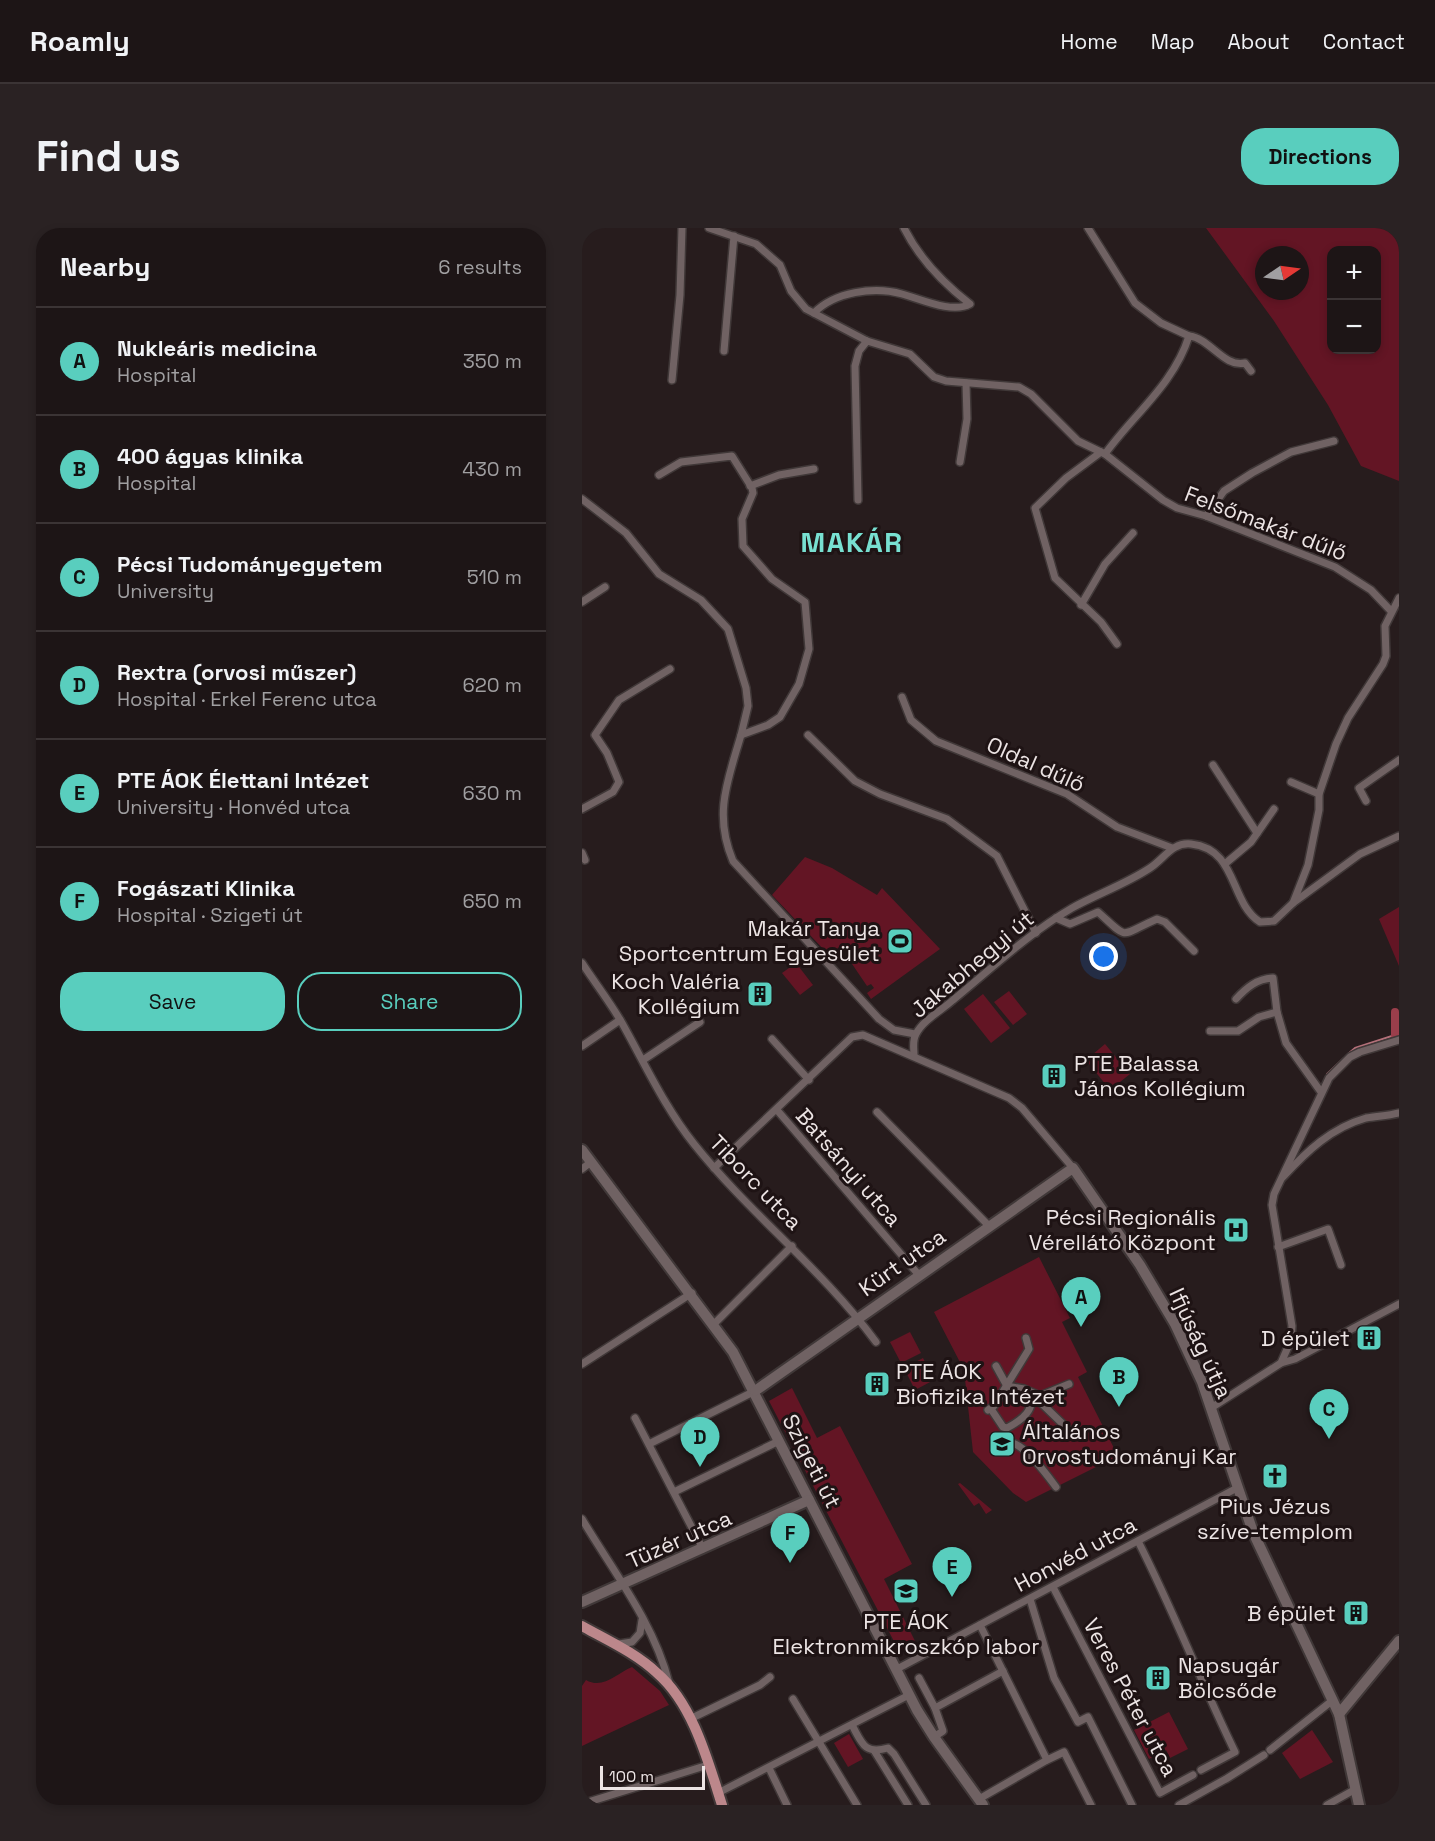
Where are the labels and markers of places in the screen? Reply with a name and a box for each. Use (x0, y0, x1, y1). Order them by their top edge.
place label: Makár Tanya Sportcentrum Egyesület (619, 914, 880, 967)
sports icon: Makár Tanya Sportcentrum Egyesület (885, 926, 915, 956)
place label: Koch Valéria Kollégium (611, 967, 740, 1020)
building icon: Koch Valéria Kollégium (745, 979, 775, 1009)
place label: PTE Balassa János Kollégium (1074, 1049, 1246, 1102)
building icon: PTE Balassa János Kollégium (1039, 1061, 1069, 1091)
place label: Pécsi Regionális Vérellátó Központ (1029, 1203, 1216, 1256)
hospital icon: Pécsi Regionális Vérellátó Központ (1221, 1215, 1251, 1245)
pin: A (1062, 1278, 1100, 1327)
building icon: D épület (1354, 1323, 1384, 1353)
place label: D épület (1261, 1324, 1350, 1352)
place label: PTE ÁOK Biofizika Intézet (896, 1357, 1065, 1410)
pin: B (1100, 1358, 1138, 1407)
building icon: PTE ÁOK Biofizika Intézet (862, 1369, 892, 1399)
pin: C (1310, 1390, 1348, 1439)
place label: Általános Orvostudományi Kar (1022, 1417, 1236, 1470)
pin: D (680, 1418, 720, 1467)
school or university icon: Általános Orvostudományi Kar (987, 1429, 1017, 1459)
church icon: Pius Jézus szíve-templom (1260, 1461, 1290, 1491)
place label: Pius Jézus szíve-templom (1197, 1492, 1353, 1545)
pin: F (770, 1514, 810, 1563)
pin: E (932, 1548, 971, 1597)
school or university icon: PTE ÁOK Elektronmikroszkóp labor (891, 1576, 921, 1606)
building icon: B épület (1341, 1598, 1371, 1628)
place label: B épület (1247, 1599, 1336, 1627)
place label: PTE ÁOK Elektronmikroszkóp labor (772, 1607, 1040, 1660)
place label: Napsugár Bölcsőde (1178, 1651, 1280, 1704)
building icon: Napsugár Bölcsőde (1143, 1663, 1173, 1693)

